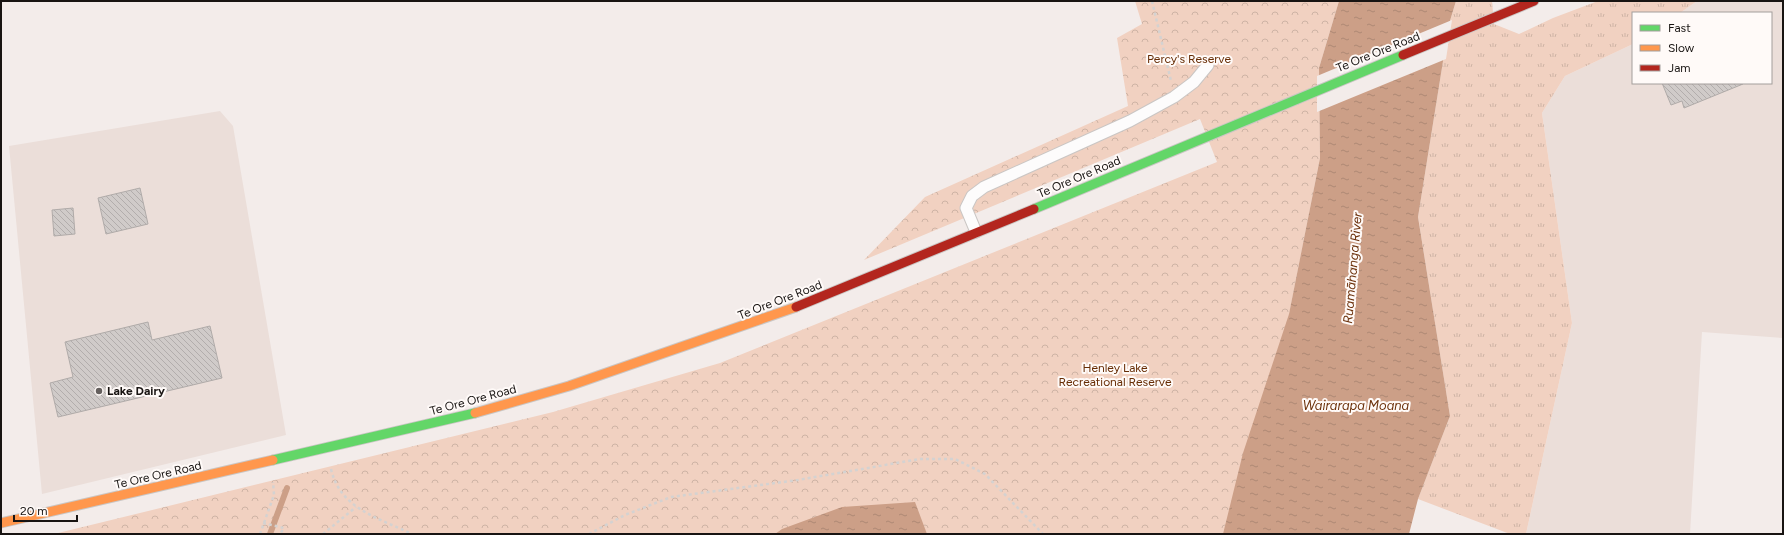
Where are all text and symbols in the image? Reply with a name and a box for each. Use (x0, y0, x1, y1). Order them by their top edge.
legend (1632, 12, 1772, 84)
text: Fast (1668, 21, 1691, 35)
street label: Te Ore Ore Road (1334, 29, 1422, 75)
text: Slow (1668, 41, 1695, 55)
park label: Percy's Reserve (1147, 52, 1231, 66)
text: Jam (1668, 61, 1691, 75)
street label: Te Ore Ore Road (1035, 153, 1123, 201)
water label: Ruamāhanga River (1340, 211, 1365, 324)
street label: Te Ore Ore Road (736, 278, 824, 322)
park label: Henley Lake Recreational Reserve (1059, 361, 1172, 389)
street label: Te Ore Ore Road (428, 382, 518, 418)
place label: Lake Dairy (107, 384, 165, 398)
marker: Lake Dairy (94, 386, 104, 396)
water label: Wairarapa Moana (1303, 398, 1410, 413)
street label: Te Ore Ore Road (113, 458, 203, 492)
scale bar (14, 497, 77, 523)
text: 20 m (20, 504, 48, 518)

